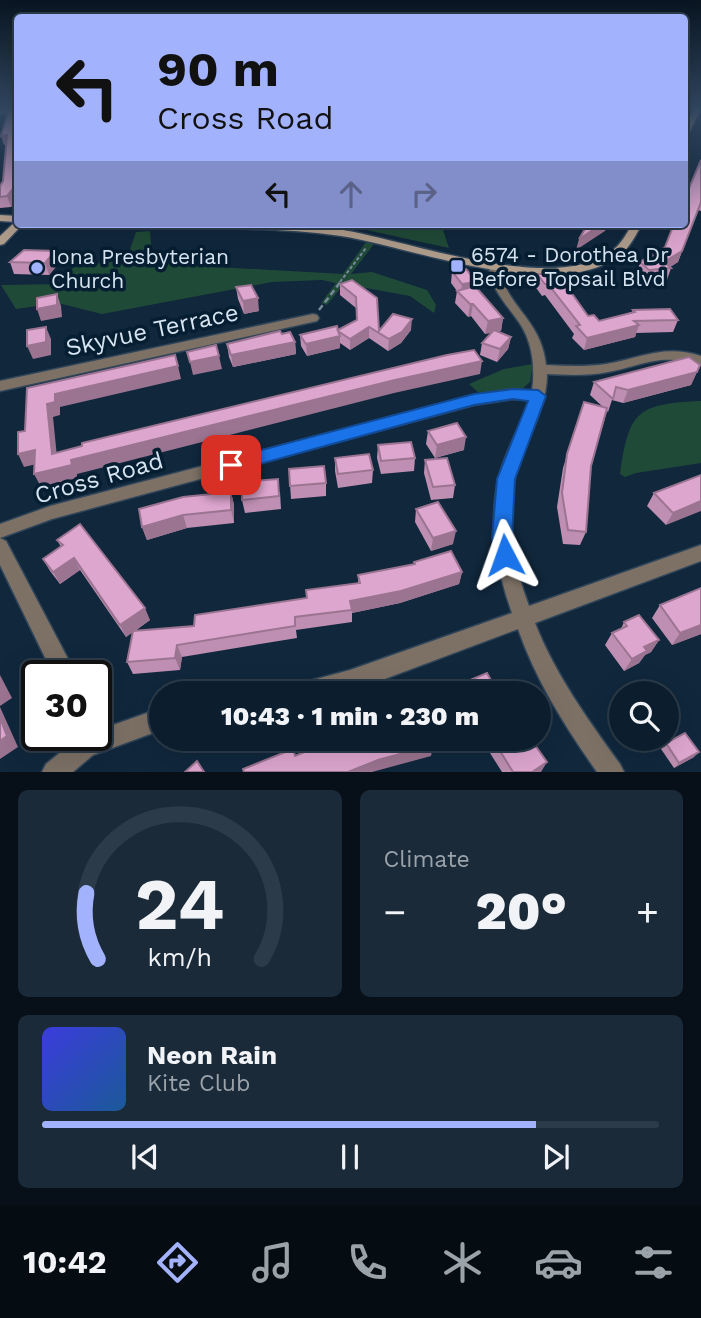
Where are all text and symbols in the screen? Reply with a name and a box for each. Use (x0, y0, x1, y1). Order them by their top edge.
text: 90 m (157, 40, 279, 98)
icon: left (42, 42, 133, 133)
text: Cross Road (157, 99, 333, 137)
icon: left (259, 175, 297, 213)
icon: ahead (332, 175, 370, 213)
icon: right (405, 175, 443, 213)
place label: 6574 - Dorothea Dr Before Topsail Blvd (471, 242, 669, 291)
place label: Iona Presbyterian Church (51, 244, 229, 293)
marker: 6574 - Dorothea Dr Before Topsail Blvd (449, 258, 465, 274)
marker: Iona Presbyterian Church (29, 260, 45, 276)
street label: Skyvue Terrace (63, 298, 241, 362)
pin (201, 435, 261, 495)
street label: Cross Road (32, 446, 166, 510)
icon: arrive (212, 446, 250, 484)
position arrow (468, 518, 542, 592)
speed limit sign: 30 (21, 660, 112, 751)
map controls (609, 681, 679, 751)
button: search (609, 681, 679, 751)
text: 10:43 · 1 min · 230 m (221, 701, 479, 731)
text: Climate (384, 846, 470, 873)
text: 24 (135, 862, 225, 948)
text: 20° (475, 881, 567, 942)
text: − (384, 890, 406, 934)
text: + (636, 890, 659, 934)
text: km/h (148, 943, 212, 972)
text: Neon Rain (147, 1040, 277, 1070)
text: Kite Club (147, 1070, 250, 1097)
icon: previous (126, 1138, 164, 1176)
icon: pause (331, 1138, 369, 1176)
icon: next (537, 1138, 575, 1176)
icon: directions (153, 1238, 202, 1287)
icon: music (248, 1238, 297, 1287)
icon: phone (343, 1238, 392, 1287)
icon: climate (438, 1238, 487, 1287)
icon: car (534, 1238, 583, 1287)
icon: filters (629, 1238, 678, 1287)
text: 10:42 (23, 1243, 107, 1281)

